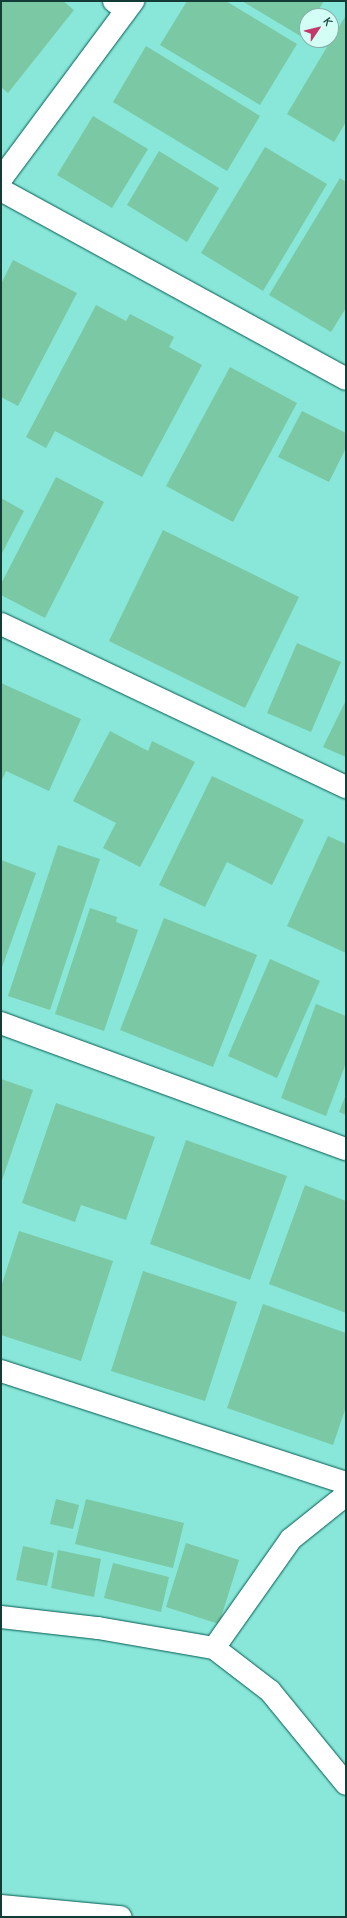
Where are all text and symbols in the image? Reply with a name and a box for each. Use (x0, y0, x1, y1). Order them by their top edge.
north arrow (299, 8, 339, 48)
text: K (320, 14, 337, 29)

